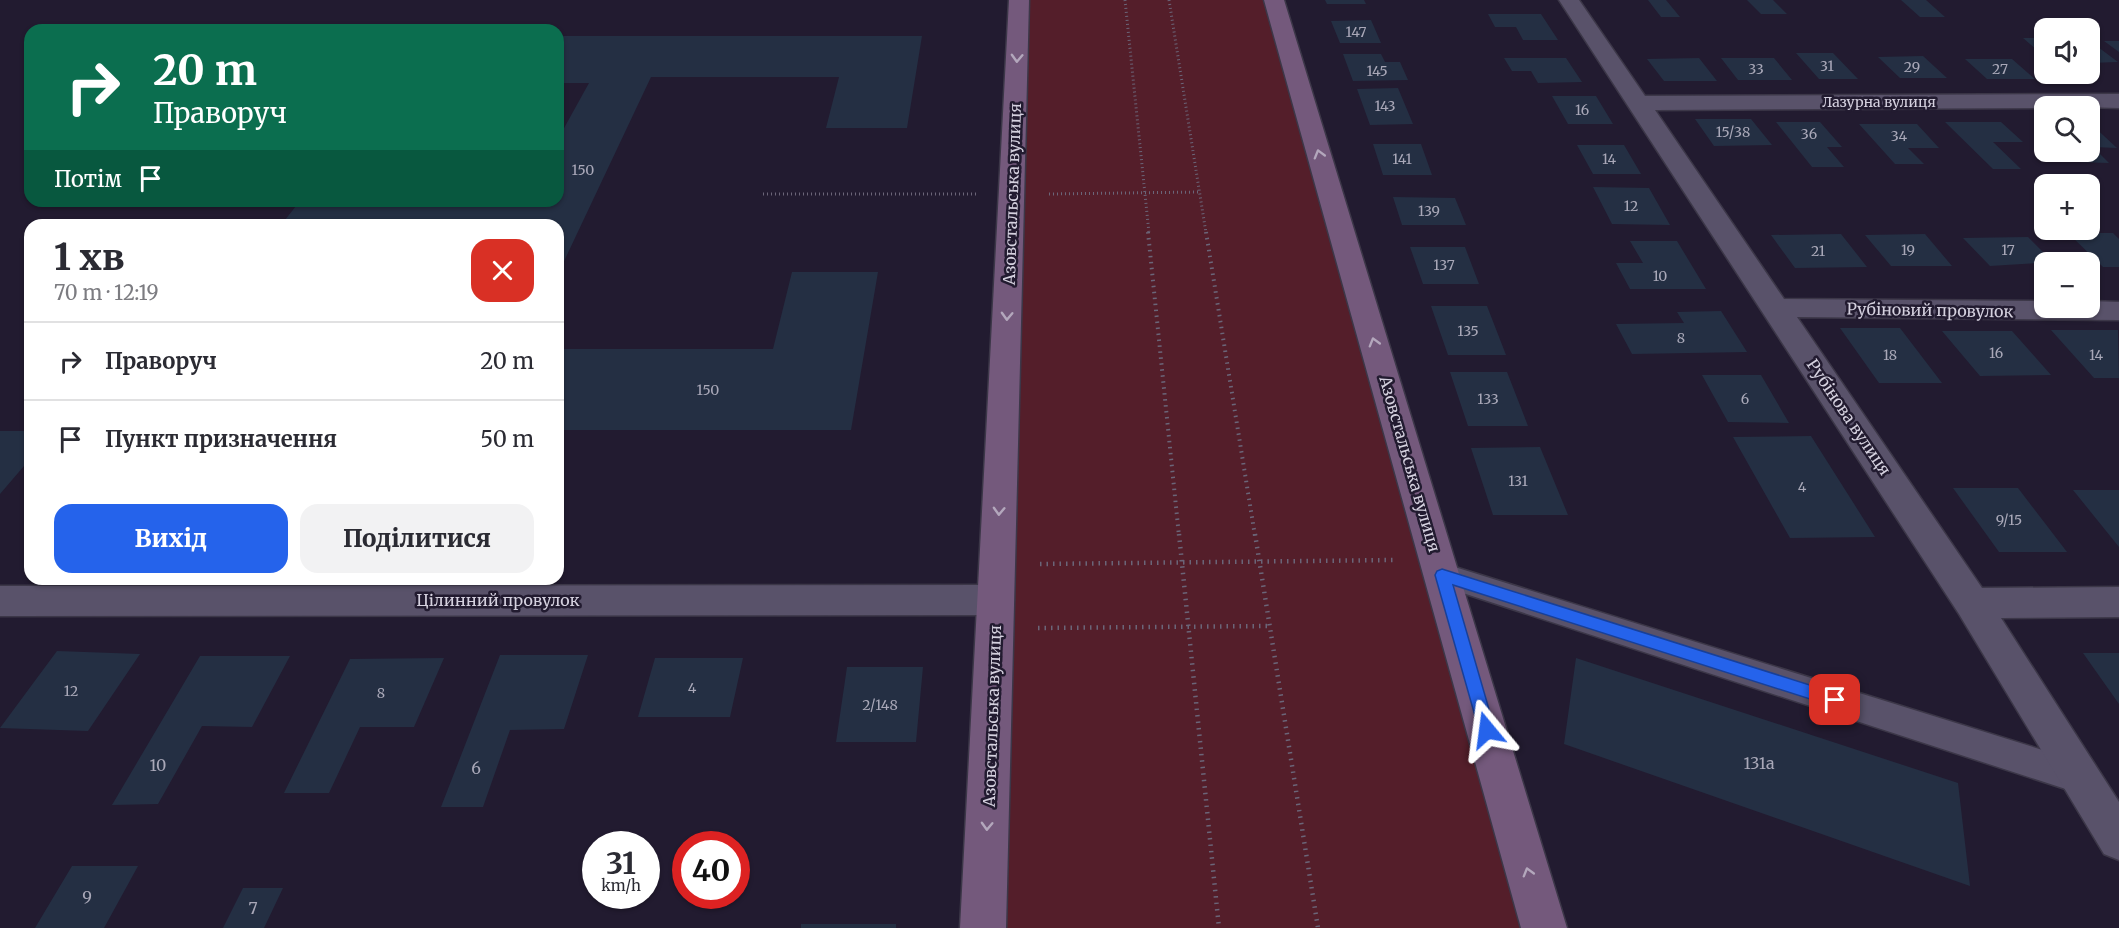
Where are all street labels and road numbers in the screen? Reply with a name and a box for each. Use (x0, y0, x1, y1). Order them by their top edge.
street label: Лазурна вулиця (1822, 93, 1936, 111)
street label: Азовстальська вулиця (999, 103, 1025, 286)
street label: Рубіновий провулок (1846, 299, 2014, 321)
street label: Рубінова вулиця (1803, 355, 1895, 479)
street label: Азовстальська вулиця (1375, 373, 1445, 554)
street label: Цілинний провулок (416, 590, 580, 610)
street label: Азовстальська вулиця (979, 625, 1005, 808)

